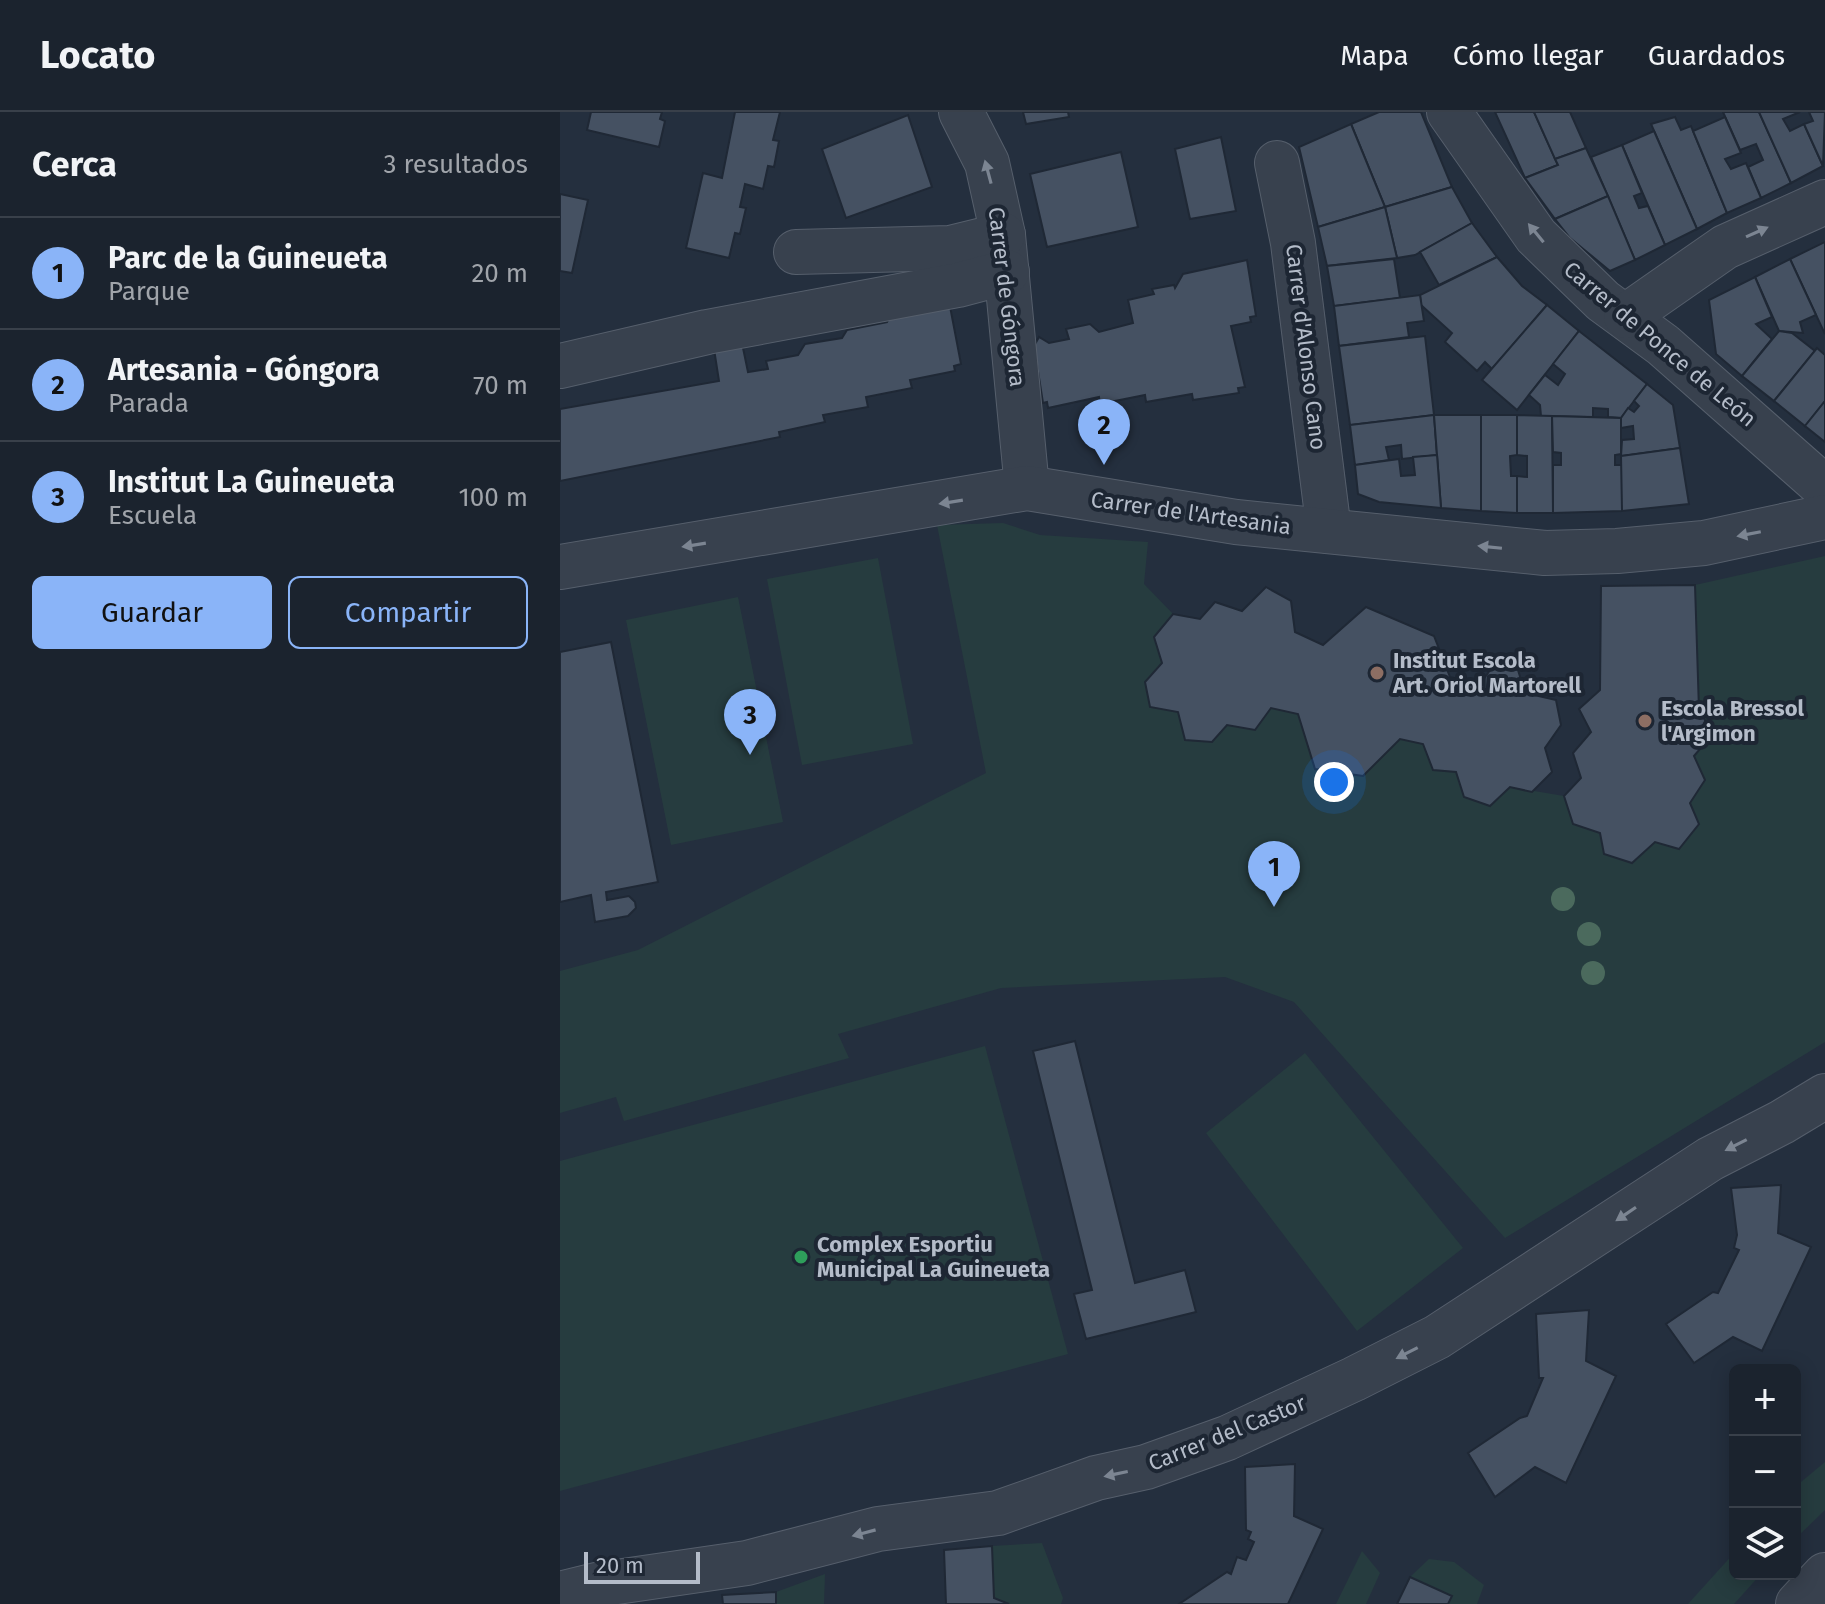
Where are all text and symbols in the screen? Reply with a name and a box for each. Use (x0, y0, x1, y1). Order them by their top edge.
text: Locato (40, 32, 156, 78)
text: Mapa (1340, 39, 1409, 72)
text: Cómo llegar (1453, 39, 1604, 72)
text: Guardados (1648, 39, 1785, 72)
text: Cerca (32, 144, 117, 185)
text: 3 resultados (384, 149, 528, 180)
one-way arrow (981, 159, 994, 183)
street label: Carrer de Góngora (983, 206, 1031, 388)
one-way arrow (1528, 224, 1545, 244)
one-way arrow (1746, 225, 1769, 239)
text: Parc de la Guineueta (108, 240, 388, 276)
street label: Carrer d'Alonso Cano (1280, 242, 1332, 452)
street label: Carrer de Ponce de León (1558, 256, 1762, 432)
text: 1 (52, 258, 64, 289)
text: 20 m (471, 258, 528, 289)
text: Parque (108, 276, 190, 307)
text: Artesania - Góngora (108, 352, 380, 388)
text: 2 (51, 370, 65, 401)
text: 70 m (473, 370, 528, 401)
text: Parada (108, 388, 189, 419)
pin: 2 (1078, 399, 1130, 465)
text: Institut La Guineueta (108, 464, 395, 500)
text: 3 (51, 482, 65, 513)
text: 100 m (459, 482, 528, 513)
street label: Carrer de l'Artesania (1089, 486, 1293, 540)
one-way arrow (938, 497, 963, 509)
text: Escuela (108, 500, 197, 531)
one-way arrow (1736, 528, 1761, 540)
one-way arrow (681, 539, 706, 551)
one-way arrow (1477, 541, 1502, 554)
button: Guardar (32, 576, 272, 649)
button: Compartir (288, 576, 528, 649)
place label: Institut Escola Art. Oriol Martorell (1392, 647, 1582, 699)
marker: Institut Escola Art. Oriol Martorell (1368, 664, 1386, 682)
pin: 3 (724, 689, 776, 755)
place label: Escola Bressol l'Argimon (1661, 695, 1805, 747)
marker: Escola Bressol l'Argimon (1636, 712, 1654, 730)
your location (1314, 762, 1354, 802)
pin: 1 (1248, 841, 1300, 907)
one-way arrow (1724, 1138, 1747, 1152)
one-way arrow (1616, 1206, 1637, 1221)
place label: Complex Esportiu Municipal La Guineueta (817, 1231, 1050, 1283)
marker: Complex Esportiu Municipal La Guineueta (792, 1248, 810, 1266)
one-way arrow (1395, 1346, 1418, 1359)
map controls (1729, 1364, 1801, 1580)
button: + (1729, 1364, 1801, 1436)
street label: Carrer del Castor (1144, 1389, 1310, 1477)
button: − (1729, 1436, 1801, 1508)
one-way arrow (1103, 1468, 1128, 1481)
button: layers (1729, 1508, 1801, 1580)
one-way arrow (851, 1527, 876, 1539)
scale bar (584, 1548, 700, 1584)
text: 20 m (596, 1552, 644, 1579)

